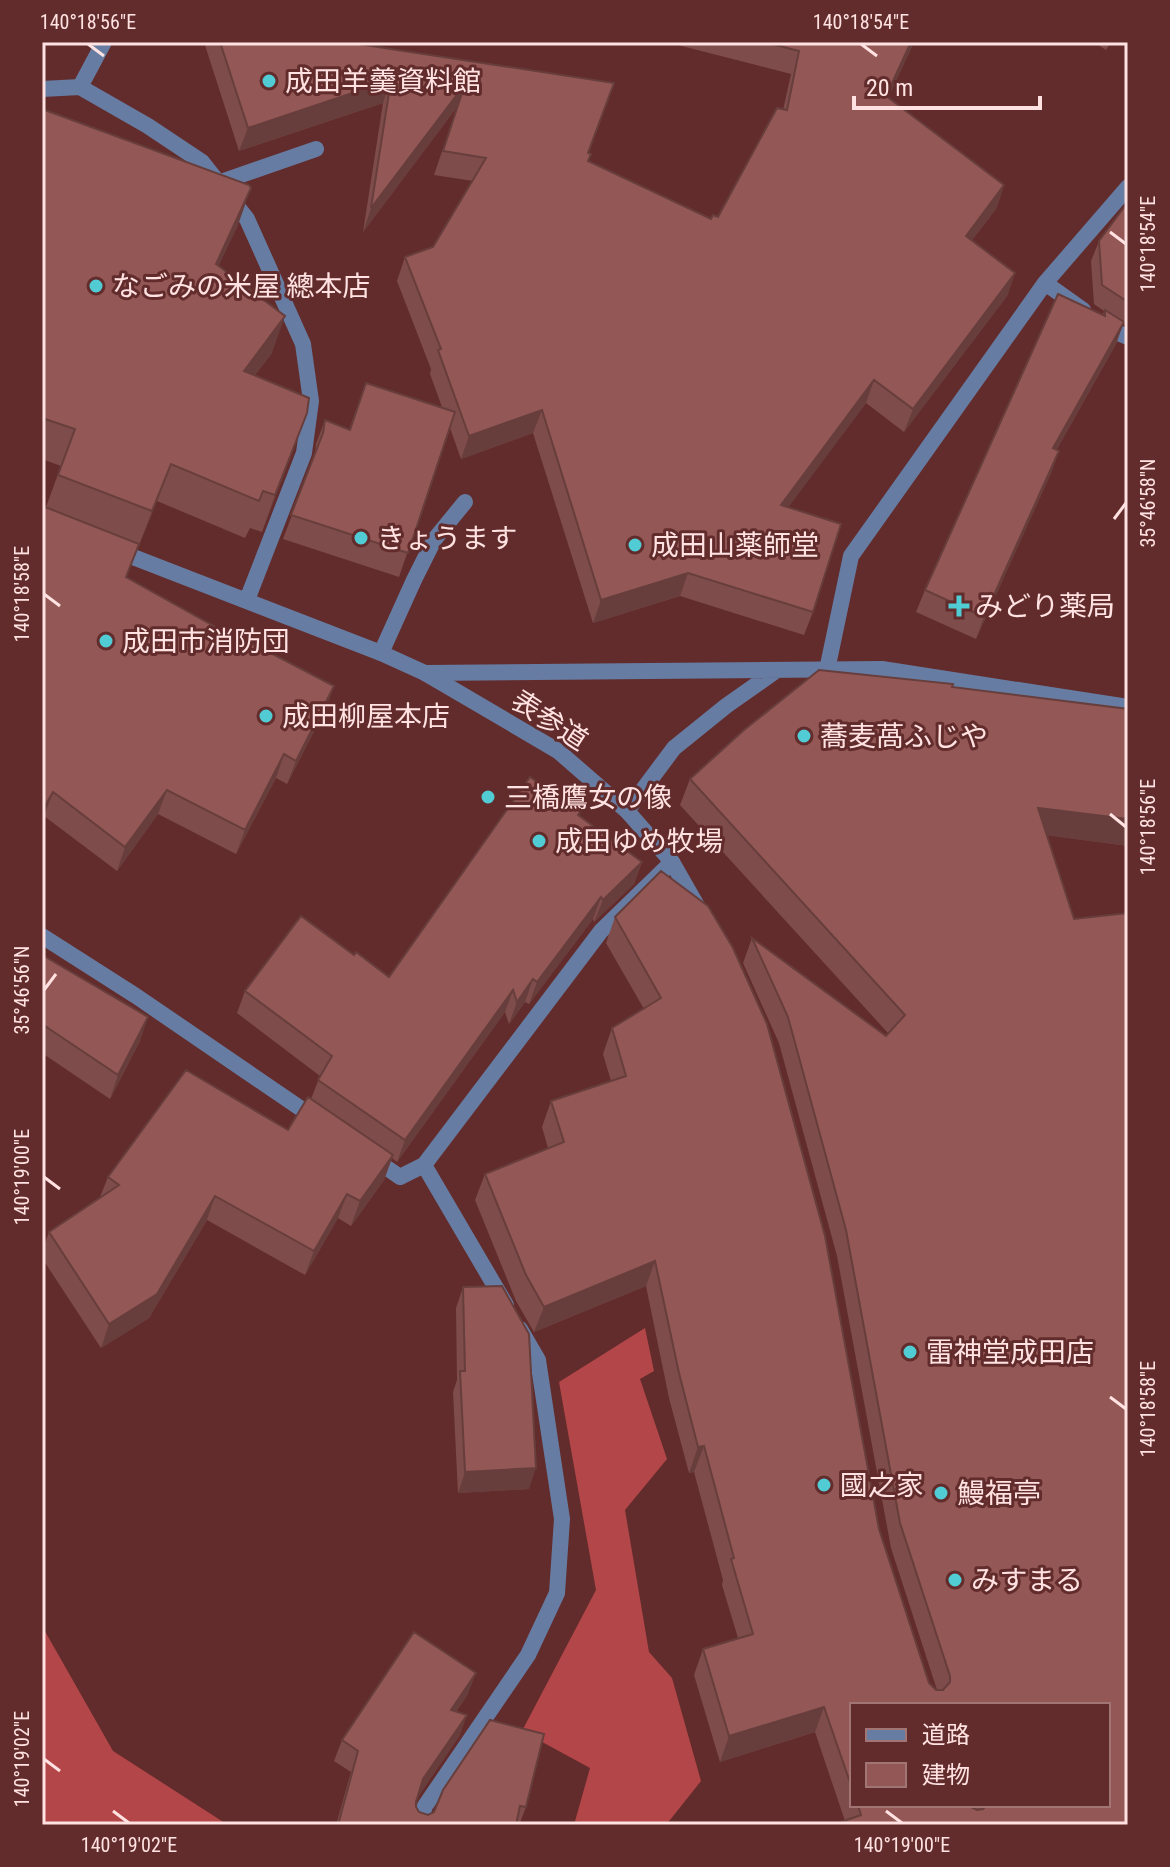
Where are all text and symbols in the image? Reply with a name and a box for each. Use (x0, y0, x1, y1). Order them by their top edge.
text: 140°18'56"E (40, 10, 136, 34)
text: 140°18'54"E (813, 10, 909, 34)
scale bar (854, 60, 1040, 110)
place label: 成田羊羹資料館 (285, 65, 481, 98)
marker: 成田羊羹資料館 (260, 72, 278, 90)
text: 20 m (866, 74, 913, 102)
text: 140°18'54"E (1136, 196, 1160, 292)
place label: なごみの米屋 總本店 (112, 270, 370, 303)
marker: なごみの米屋 總本店 (87, 277, 105, 295)
text: 35°46'58"N (1136, 458, 1160, 548)
place label: きょうます (377, 522, 517, 555)
marker: きょうます (352, 529, 370, 547)
place label: 成田山薬師堂 (651, 529, 819, 562)
marker: 成田山薬師堂 (626, 536, 644, 554)
text: 140°18'58"E (10, 546, 34, 642)
place label: みどり薬局 (975, 590, 1115, 623)
marker: みどり薬局 (950, 597, 968, 615)
place label: 成田市消防団 (122, 625, 290, 658)
marker: 成田市消防団 (97, 632, 115, 650)
street label: 表参道 (506, 684, 594, 757)
place label: 成田柳屋本店 (282, 700, 450, 733)
marker: 成田柳屋本店 (257, 707, 275, 725)
place label: 蕎麦萵ふじや (820, 720, 988, 753)
marker: 蕎麦萵ふじや (795, 727, 813, 745)
text: 140°18'56"E (1136, 779, 1160, 875)
place label: 三橋鷹女の像 (504, 781, 672, 814)
marker: 三橋鷹女の像 (479, 788, 497, 806)
place label: 成田ゆめ牧場 (555, 825, 723, 858)
marker: 成田ゆめ牧場 (530, 832, 548, 850)
text: 35°46'56"N (10, 945, 34, 1035)
text: 140°19'00"E (10, 1129, 34, 1225)
place label: 雷神堂成田店 (926, 1336, 1094, 1369)
marker: 雷神堂成田店 (901, 1343, 919, 1361)
text: 140°18'58"E (1136, 1361, 1160, 1457)
place label: 國之家 (840, 1469, 924, 1502)
marker: 國之家 (815, 1476, 833, 1494)
place label: 鰻福亭 (957, 1477, 1041, 1510)
marker: 鰻福亭 (932, 1484, 950, 1502)
place label: みすまる (971, 1564, 1083, 1597)
marker: みすまる (946, 1571, 964, 1589)
legend (850, 1703, 1110, 1807)
text: 140°19'02"E (10, 1711, 34, 1807)
text: 道路 (922, 1721, 970, 1749)
text: 建物 (922, 1761, 970, 1789)
text: 140°19'02"E (81, 1833, 177, 1857)
text: 140°19'00"E (854, 1833, 950, 1857)

